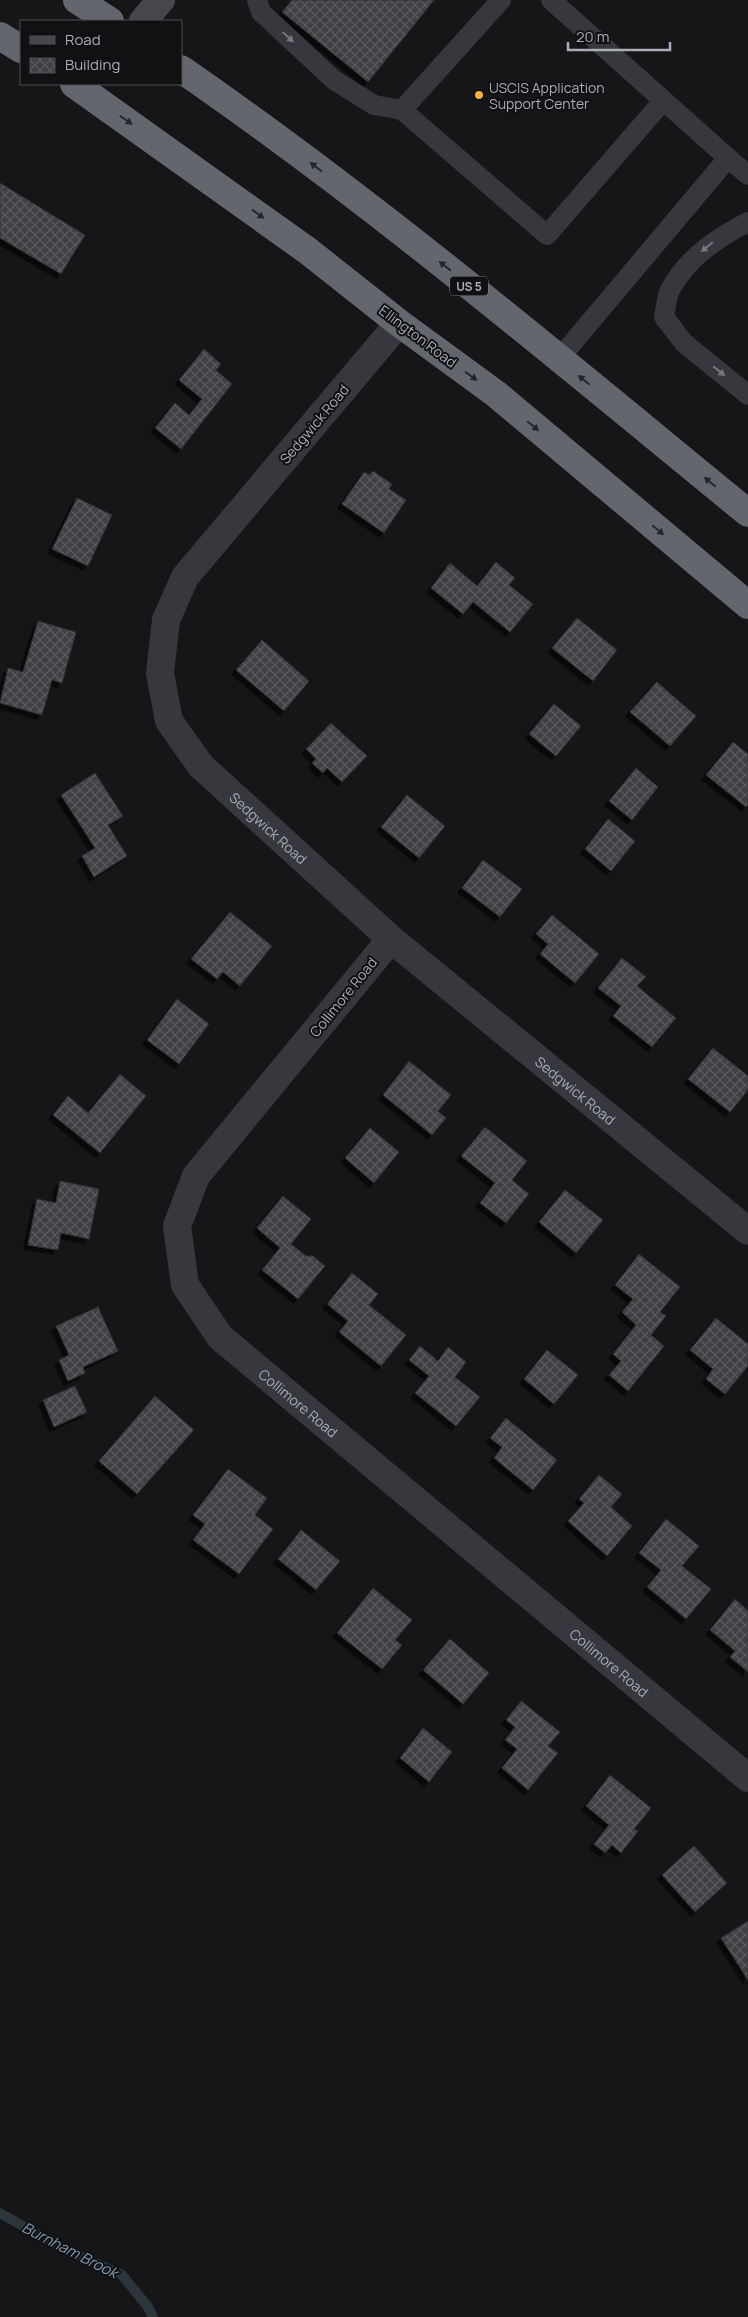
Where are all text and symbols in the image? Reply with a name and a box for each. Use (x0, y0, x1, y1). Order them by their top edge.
legend (20, 20, 182, 85)
scale bar (568, 20, 670, 52)
text: 20 m (576, 26, 609, 47)
text: Road (65, 29, 101, 50)
one-way arrow (281, 31, 294, 42)
text: Building (65, 54, 120, 75)
place label: USCIS Application Support Center (489, 78, 605, 113)
marker: USCIS Application Support Center (473, 89, 485, 101)
one-way arrow (119, 115, 133, 125)
one-way arrow (309, 162, 323, 172)
one-way arrow (251, 209, 265, 219)
one-way arrow (701, 242, 714, 253)
one-way arrow (438, 261, 451, 272)
road number: US 5 (450, 276, 488, 296)
street label: Ellington Road (375, 301, 461, 371)
one-way arrow (712, 366, 725, 377)
one-way arrow (464, 371, 478, 381)
one-way arrow (578, 374, 591, 385)
street label: Sedgwick Road (275, 380, 353, 468)
one-way arrow (526, 420, 539, 431)
one-way arrow (704, 477, 717, 488)
one-way arrow (651, 524, 663, 536)
street label: Sedgwick Road (226, 788, 311, 868)
street label: Collimore Road (305, 953, 381, 1041)
street label: Sedgwick Road (532, 1052, 620, 1128)
street label: Collimore Road (255, 1364, 342, 1441)
street label: Collimore Road (566, 1624, 653, 1701)
water label: Burnham Brook (18, 2217, 124, 2284)

